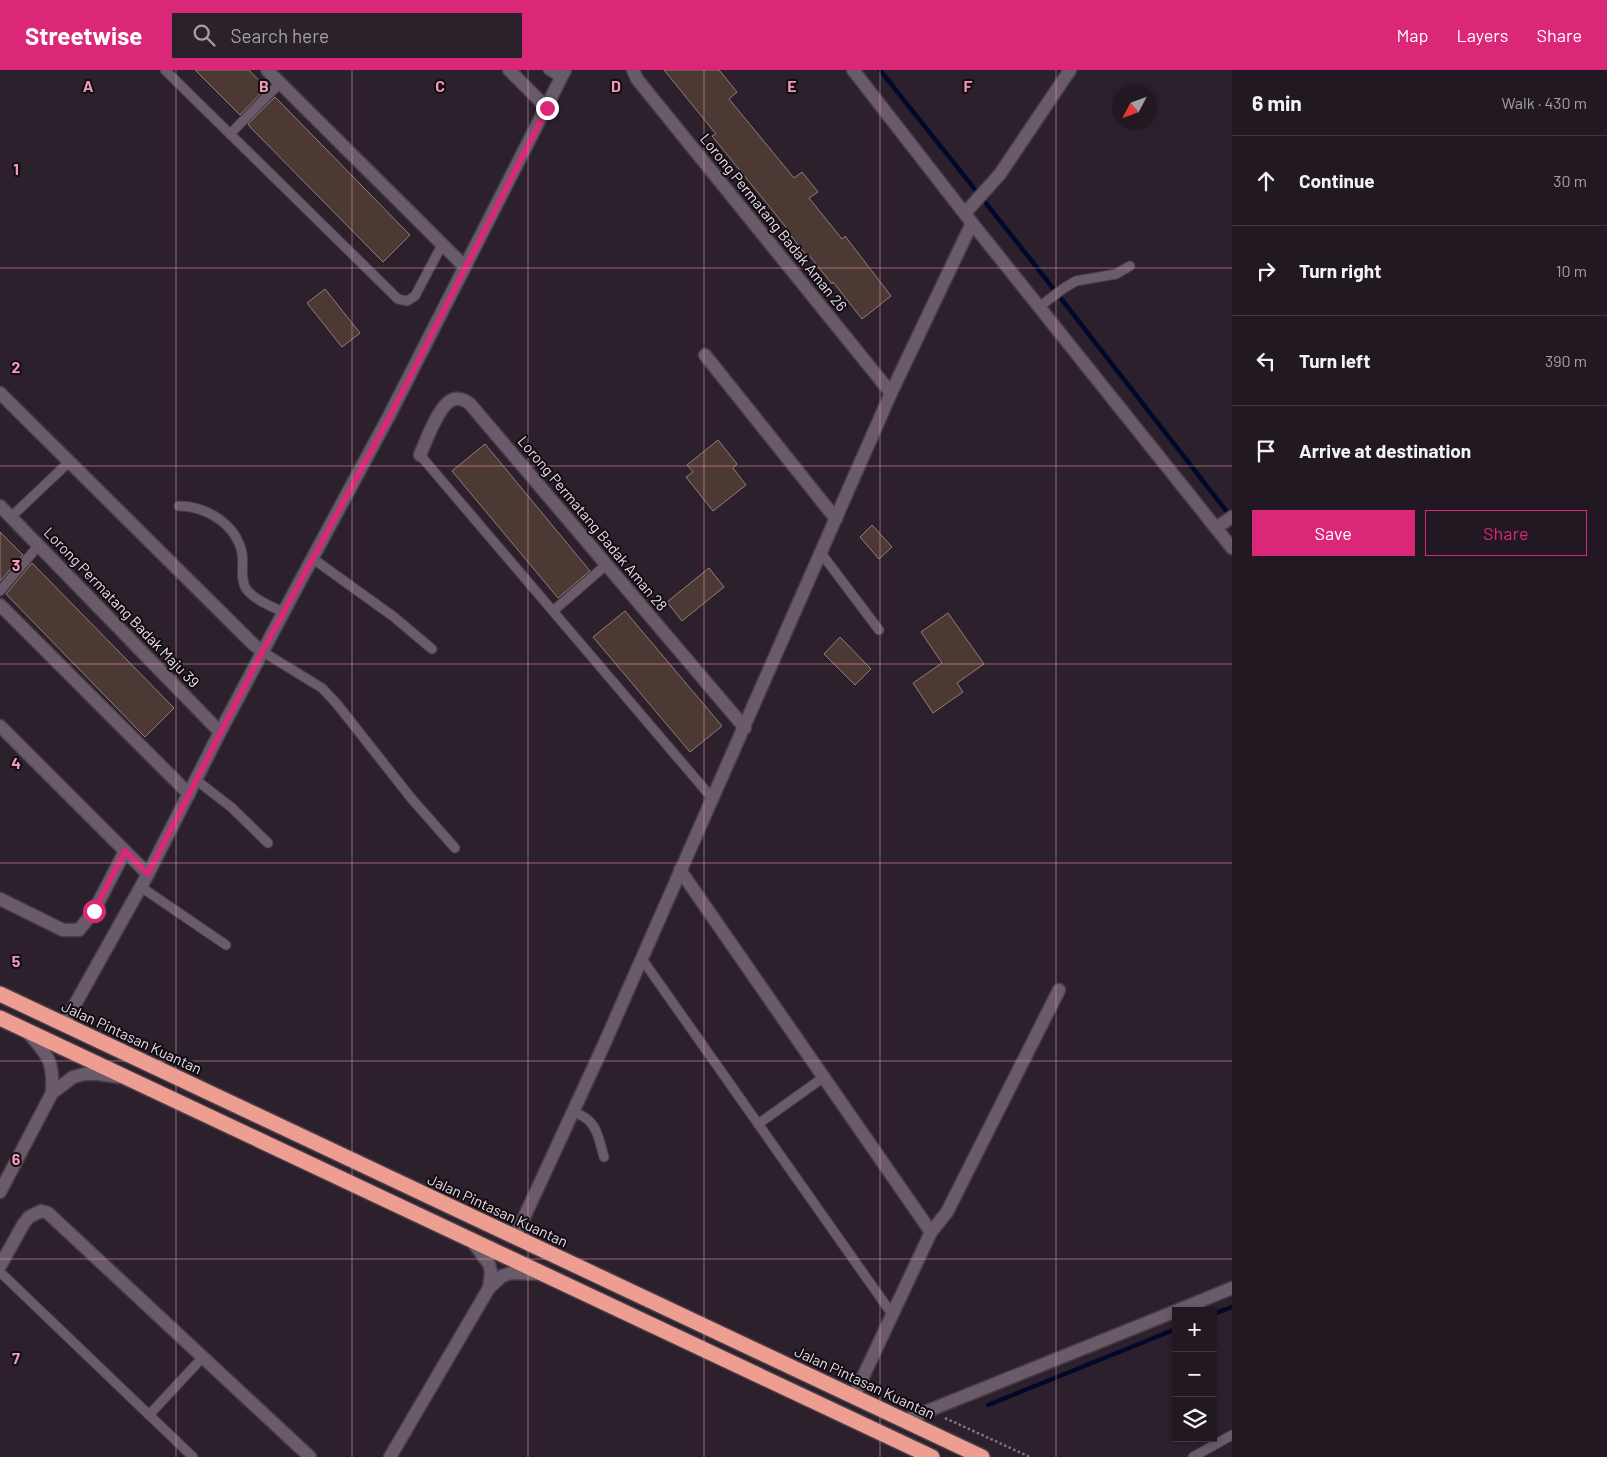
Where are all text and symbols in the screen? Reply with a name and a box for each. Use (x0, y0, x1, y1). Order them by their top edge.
search box (172, 13, 522, 58)
text: Streetwise (25, 21, 142, 50)
icon: search (190, 21, 218, 49)
text: Search here (230, 24, 329, 47)
text: Map (1396, 24, 1428, 46)
text: Layers (1456, 24, 1509, 46)
text: Share (1537, 24, 1582, 46)
text: A (83, 76, 94, 95)
text: B (259, 76, 269, 95)
text: C (435, 76, 445, 95)
text: D (611, 76, 621, 95)
text: E (787, 76, 797, 95)
text: F (964, 76, 973, 95)
north arrow (1112, 85, 1157, 130)
text: 6 min (1252, 90, 1302, 115)
text: Walk · 430 m (1502, 93, 1587, 112)
route end (536, 97, 559, 120)
street label: Lorong Permatang Badak Aman 26 (697, 130, 851, 314)
text: 1 (13, 159, 19, 178)
icon: ahead (1252, 167, 1280, 195)
text: Continue (1299, 169, 1375, 192)
text: 30 m (1553, 171, 1587, 190)
icon: right (1252, 257, 1280, 285)
text: Turn right (1299, 259, 1381, 282)
text: 10 m (1556, 261, 1587, 280)
icon: left (1252, 347, 1280, 375)
text: Turn left (1299, 349, 1370, 372)
text: 390 m (1545, 351, 1587, 370)
text: 2 (12, 357, 21, 376)
street label: Lorong Permatang Badak Aman 28 (514, 432, 672, 614)
icon: arrive (1252, 437, 1280, 465)
text: Arrive at destination (1299, 439, 1471, 462)
button: Save (1252, 510, 1415, 556)
button: Share (1425, 510, 1587, 556)
street label: Lorong Permatang Badak Maju 39 (41, 523, 203, 691)
text: 3 (12, 555, 20, 574)
text: 4 (11, 753, 21, 772)
route start (83, 900, 106, 923)
text: 5 (12, 951, 21, 970)
street label: Jalan Pintasan Kuantan (59, 997, 205, 1077)
text: 6 (12, 1149, 21, 1168)
street label: Jalan Pintasan Kuantan (425, 1170, 571, 1250)
map controls (1172, 1307, 1217, 1442)
button: + (1172, 1307, 1217, 1352)
street label: Jalan Pintasan Kuantan (792, 1342, 938, 1422)
text: 7 (12, 1348, 20, 1367)
button: − (1172, 1352, 1217, 1397)
button: layers (1172, 1397, 1217, 1442)

